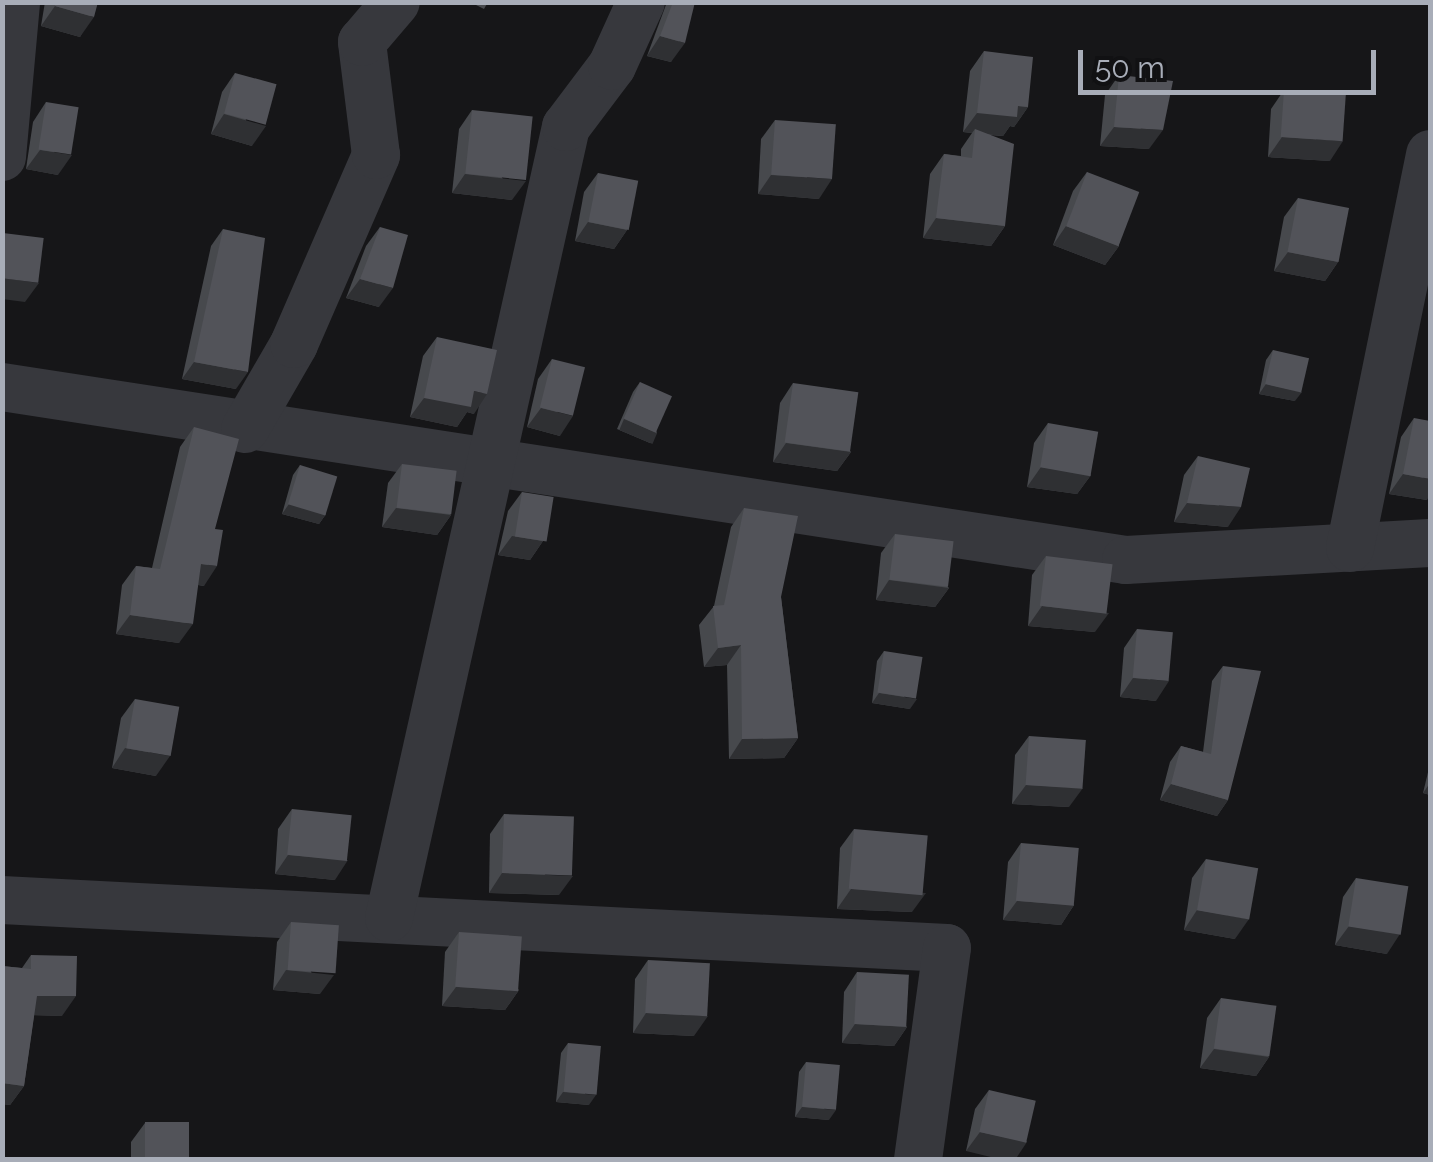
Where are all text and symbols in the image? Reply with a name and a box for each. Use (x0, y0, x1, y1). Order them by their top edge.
scale bar (1083, 30, 1380, 92)
text: 50 m (1095, 50, 1165, 85)

